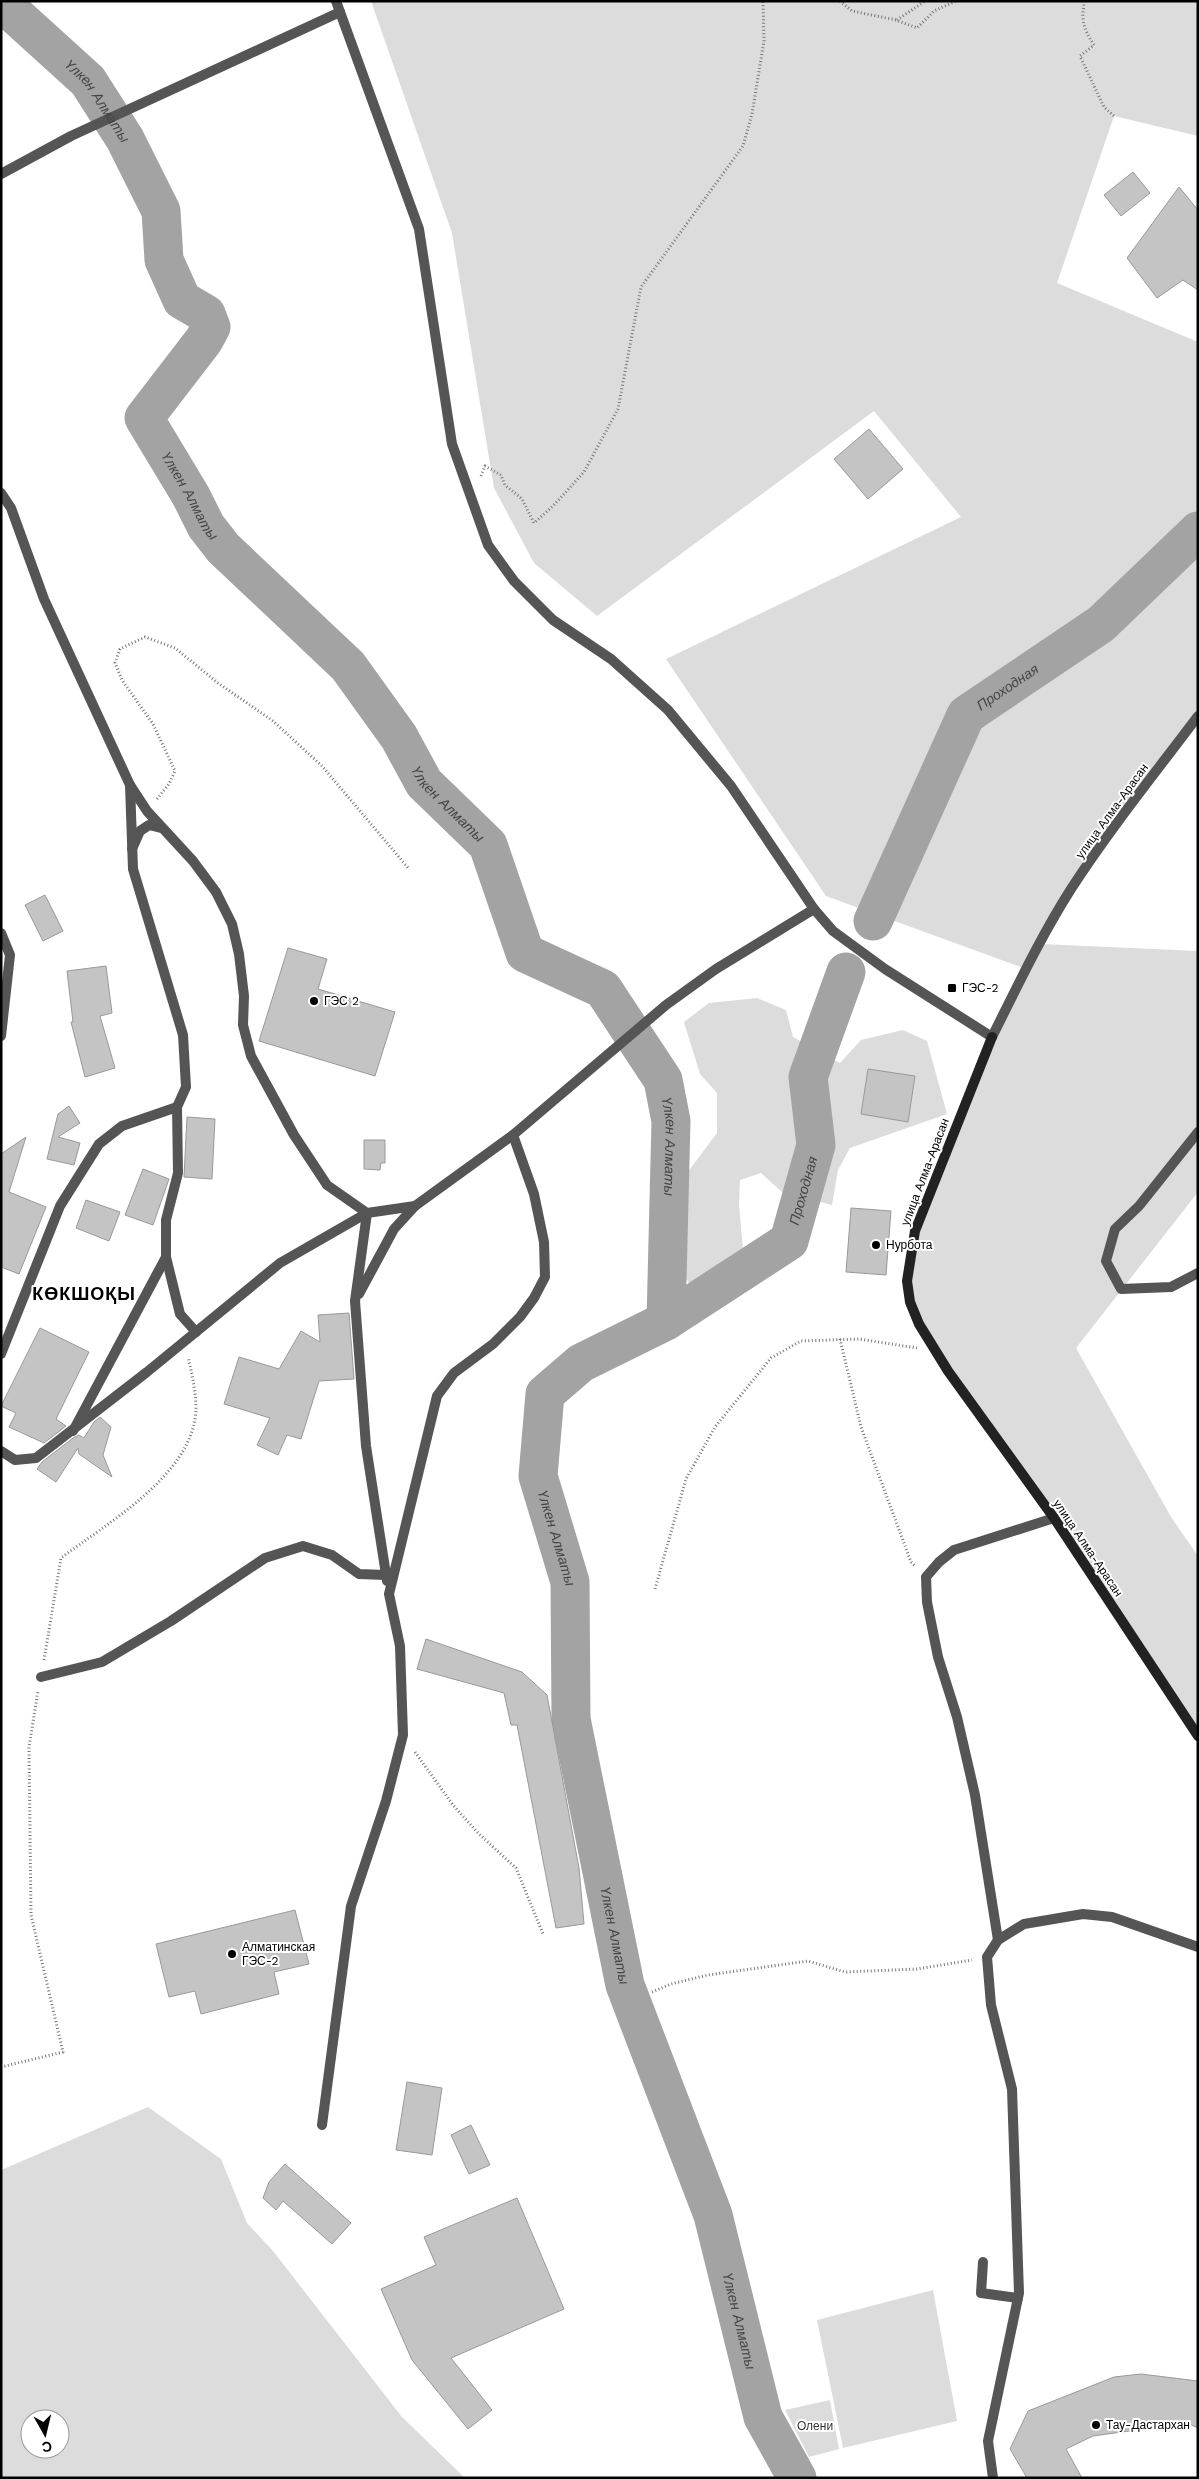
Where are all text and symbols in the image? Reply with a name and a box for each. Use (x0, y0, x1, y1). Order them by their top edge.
water label: Үлкен Алматы (62, 56, 133, 146)
water label: Үлкен Алматы (158, 449, 222, 544)
water label: Проходная (974, 660, 1042, 713)
street label: улица Алма-Арасан (1073, 761, 1151, 861)
water label: Үлкен Алматы (408, 763, 488, 845)
place label: ГЭС-2 (962, 981, 998, 995)
marker: ГЭС-2 (946, 982, 958, 994)
place label: ГЭС 2 (324, 994, 359, 1008)
marker: ГЭС 2 (308, 995, 320, 1007)
water label: Үлкен Алматы (658, 1096, 679, 1197)
street label: улица Алма-Арасан (898, 1116, 952, 1228)
water label: Проходная (786, 1154, 821, 1227)
place label: Нурбота (886, 1238, 933, 1252)
marker: Нурбота (870, 1239, 882, 1251)
district label: КӨКШОҚЫ (32, 1283, 136, 1304)
water label: Үлкен Алматы (535, 1488, 579, 1588)
street label: улица Алма-Арасан (1050, 1497, 1126, 1599)
water label: Үлкен Алматы (597, 1885, 633, 1986)
place label: Алматинская ГЭС-2 (242, 1940, 315, 1968)
marker: Алматинская ГЭС-2 (226, 1948, 238, 1960)
water label: Үлкен Алматы (720, 2271, 759, 2372)
north arrow (20, 2409, 70, 2459)
place label: Тау-Дастархан (1106, 2418, 1190, 2432)
park label: Олени (797, 2419, 833, 2433)
marker: Тау-Дастархан (1090, 2419, 1102, 2431)
text: С (41, 2438, 53, 2456)

